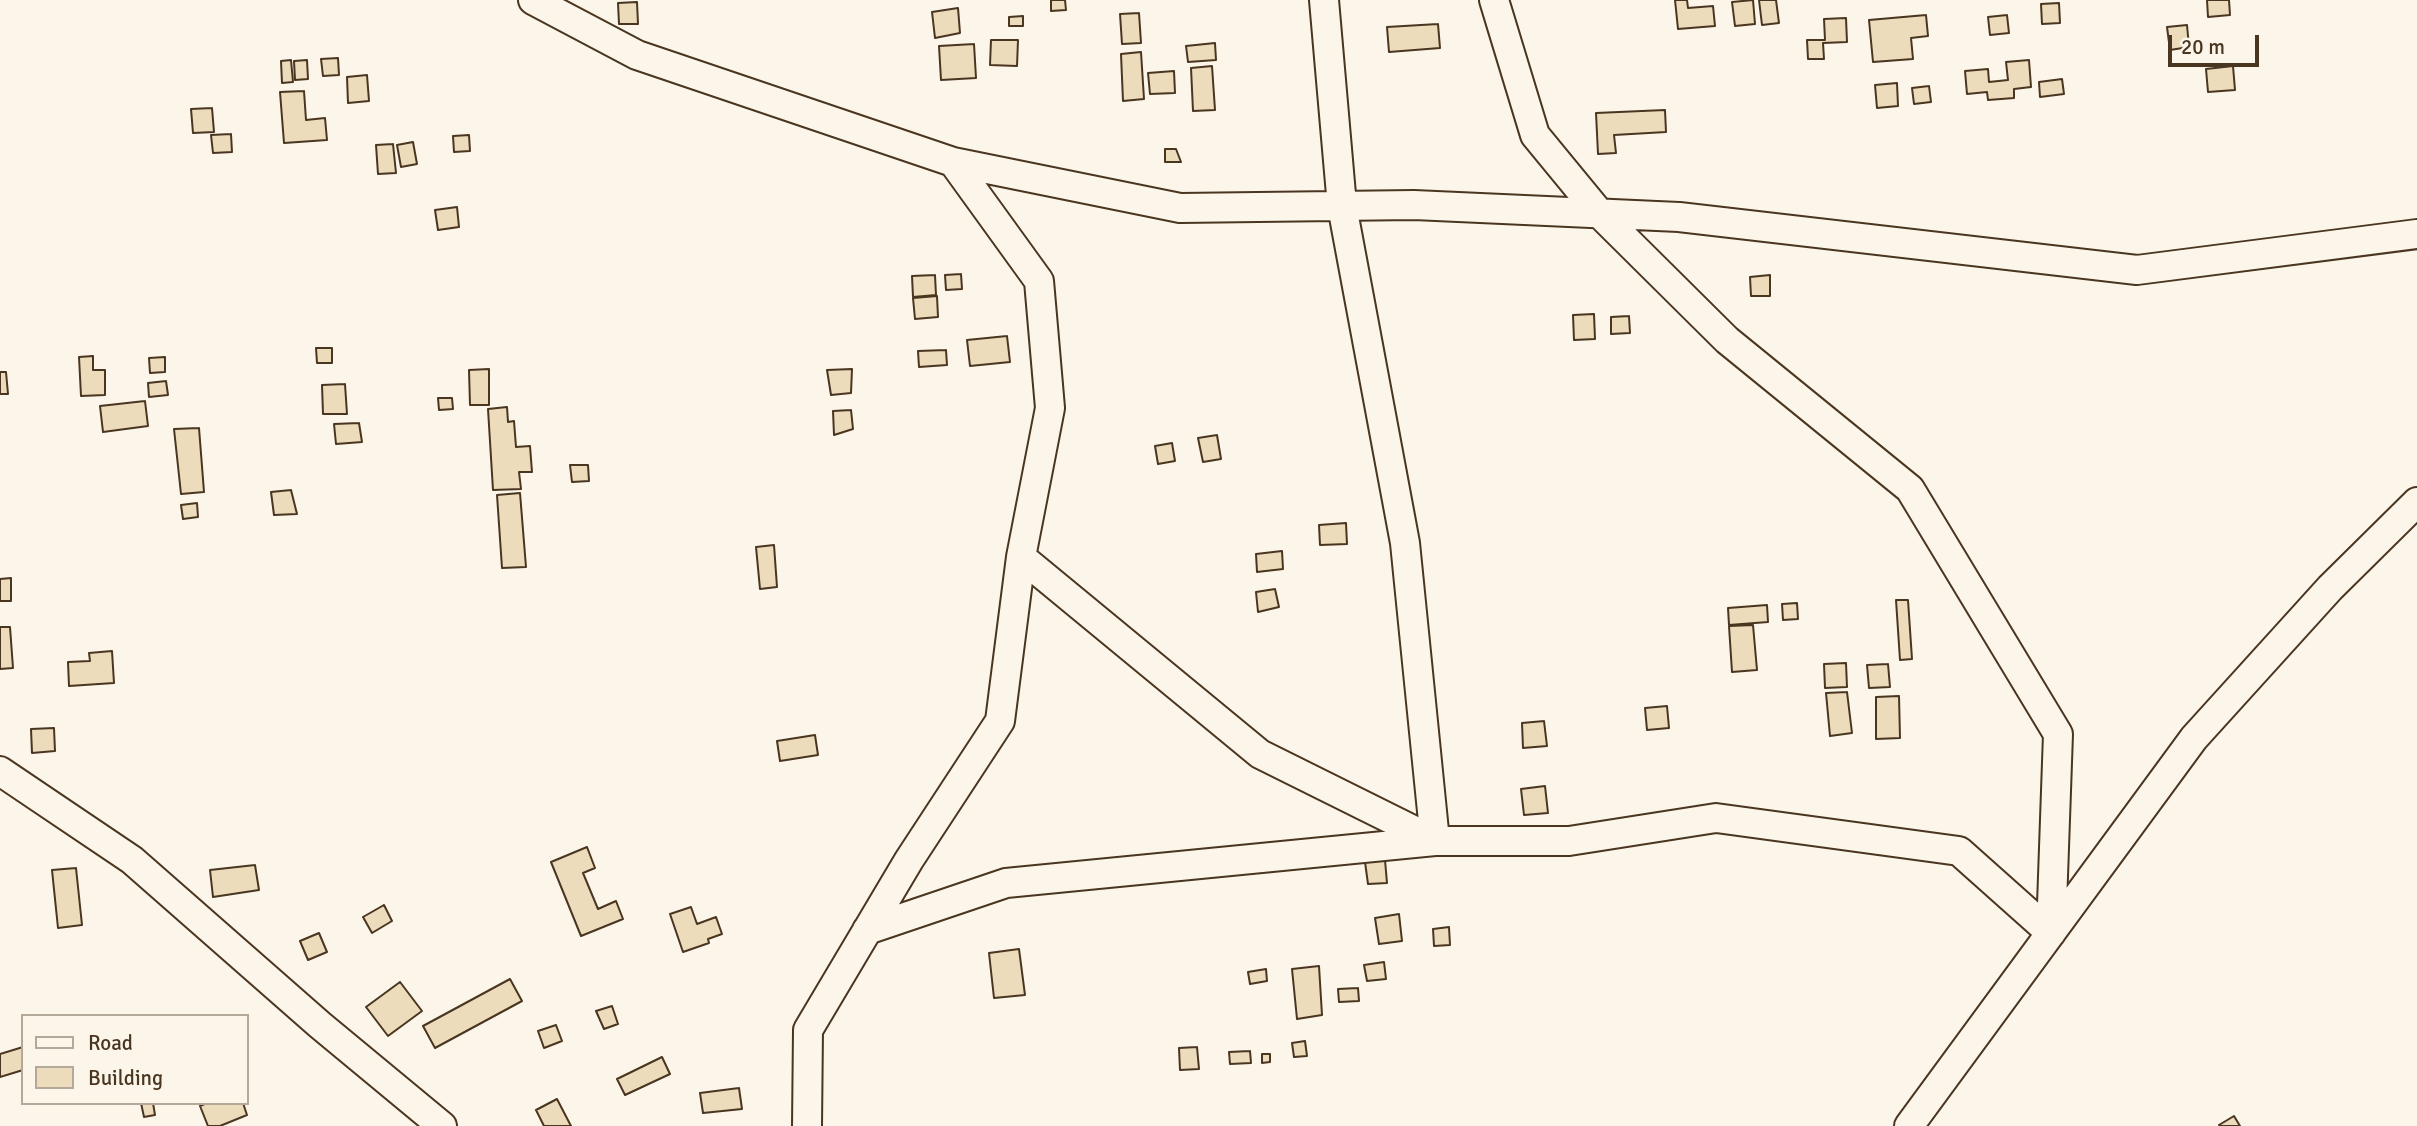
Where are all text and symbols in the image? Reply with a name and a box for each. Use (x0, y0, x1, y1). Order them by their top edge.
scale bar (2172, 21, 2263, 65)
text: 20 m (2181, 34, 2225, 60)
legend (21, 1014, 248, 1105)
text: Road (88, 1030, 133, 1056)
text: Building (88, 1065, 163, 1091)

